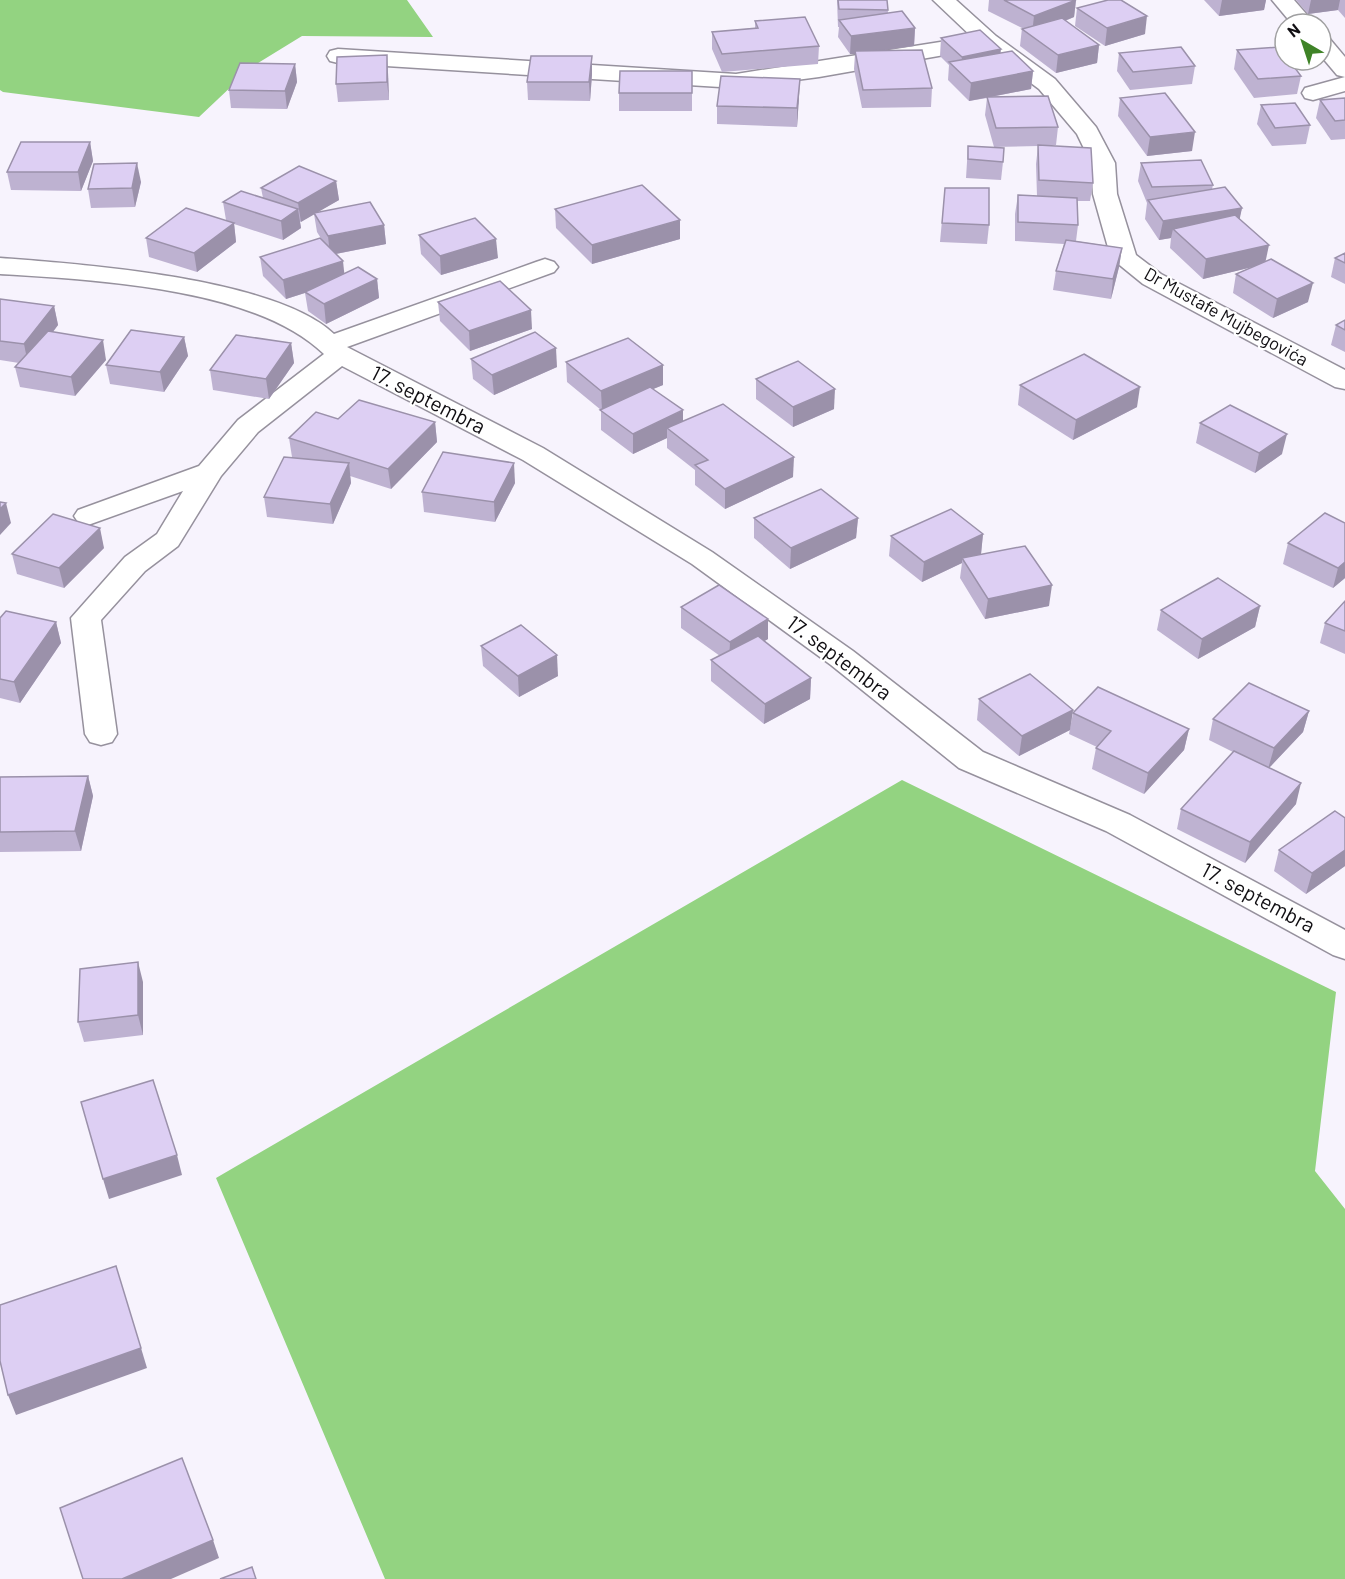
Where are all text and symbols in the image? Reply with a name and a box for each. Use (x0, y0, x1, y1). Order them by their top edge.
north arrow (1273, 12, 1333, 72)
text: N (1283, 19, 1303, 41)
street label: Dr Mustafe Mujbegovića (1141, 262, 1312, 370)
street label: 17. septembra (367, 359, 490, 438)
street label: 17. septembra (782, 609, 897, 704)
street label: 17. septembra (1198, 856, 1320, 937)

